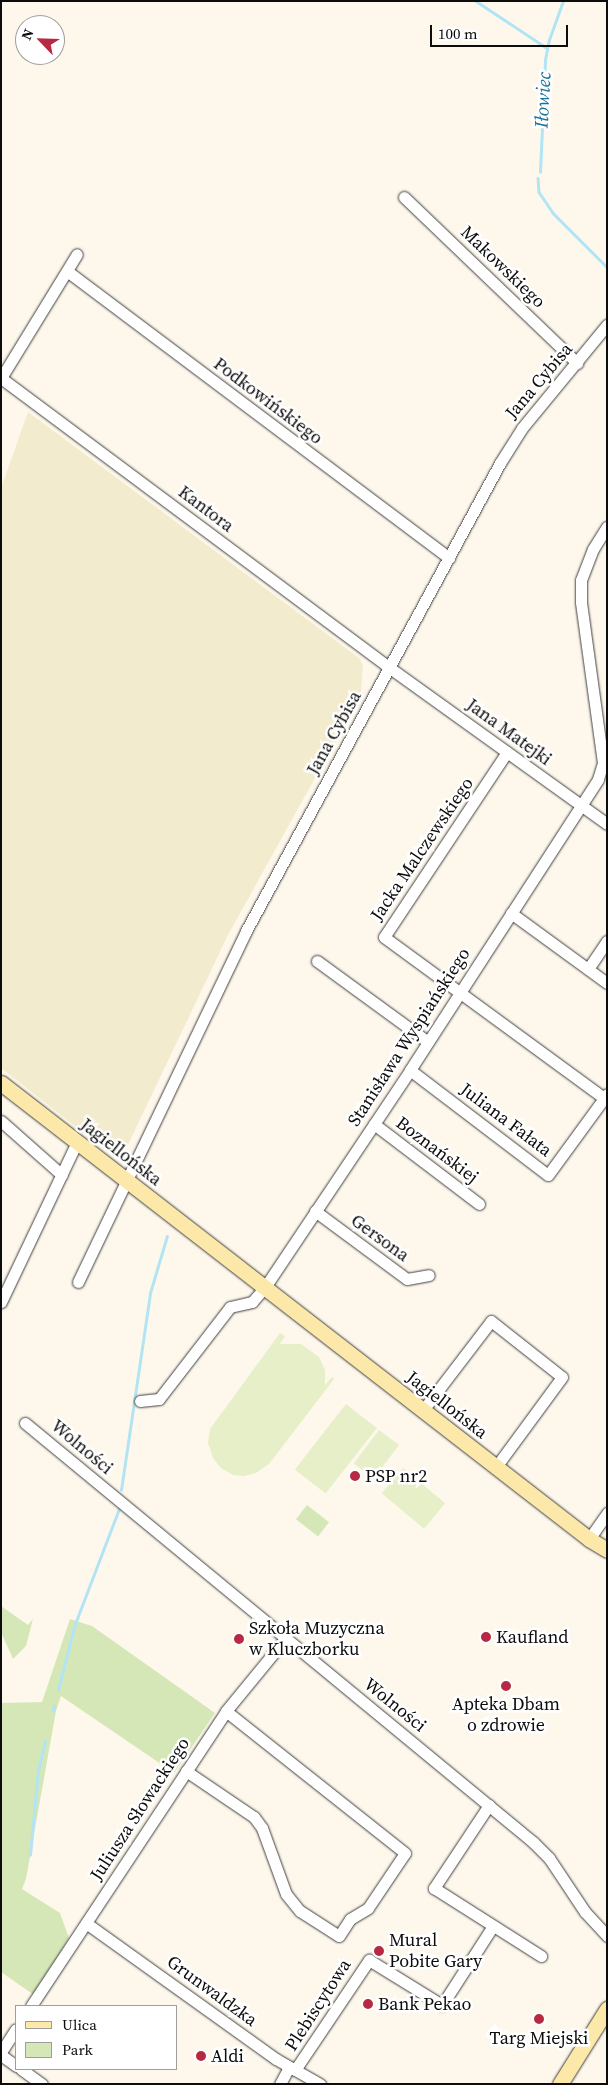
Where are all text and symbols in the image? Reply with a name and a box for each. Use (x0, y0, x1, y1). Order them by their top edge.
north arrow (15, 15, 65, 65)
scale bar (433, 15, 570, 47)
text: 100 m (438, 23, 478, 44)
text: N (16, 26, 38, 43)
water label: Iłowiec (530, 71, 556, 129)
street label: Makowskiego (456, 221, 550, 313)
street label: Jana Cybisa (501, 339, 577, 423)
street label: Podkowińskiego (209, 353, 327, 449)
street label: Kantora (174, 481, 238, 537)
street label: Jana Cybisa (302, 687, 366, 779)
street label: Jana Matejki (462, 694, 556, 770)
street label: Jacka Malczewskiego (366, 773, 478, 925)
street label: Stanisława Wyspiańskiego (343, 944, 475, 1130)
street label: Juliana Fałata (456, 1079, 556, 1161)
street label: Boznańskiej (392, 1112, 482, 1188)
street label: Jagiellońska (76, 1114, 166, 1190)
street label: Gersona (347, 1210, 413, 1266)
street label: Jagiellońska (402, 1367, 492, 1443)
street label: Wolności (47, 1415, 117, 1479)
place label: PSP nr2 (365, 1465, 427, 1487)
marker: PSP nr2 (349, 1470, 361, 1482)
place label: Szkoła Muzyczna w Kluczborku (249, 1618, 385, 1660)
place label: Kaufland (496, 1626, 569, 1648)
marker: Kaufland (480, 1631, 492, 1643)
marker: Szkoła Muzyczna w Kluczborku (233, 1633, 245, 1645)
street label: Wolności (360, 1673, 430, 1737)
marker: Apteka Dbam o zdrowie (500, 1680, 512, 1692)
place label: Apteka Dbam o zdrowie (452, 1694, 560, 1736)
street label: Juliusza Słowackiego (86, 1733, 194, 1885)
place label: Mural Pobite Gary (389, 1930, 482, 1972)
marker: Mural Pobite Gary (373, 1945, 385, 1957)
street label: Grunwaldzka (163, 1951, 261, 2031)
street label: Plebiscytowa (280, 1955, 356, 2055)
place label: Bank Pekao (378, 1993, 471, 2015)
marker: Bank Pekao (362, 1998, 374, 2010)
legend (15, 2005, 178, 2070)
marker: Targ Miejski (533, 2013, 545, 2025)
text: Ulica (62, 2014, 97, 2035)
place label: Targ Miejski (490, 2027, 588, 2049)
text: Park (62, 2039, 93, 2060)
place label: Aldi (211, 2045, 244, 2067)
marker: Aldi (195, 2050, 207, 2062)

